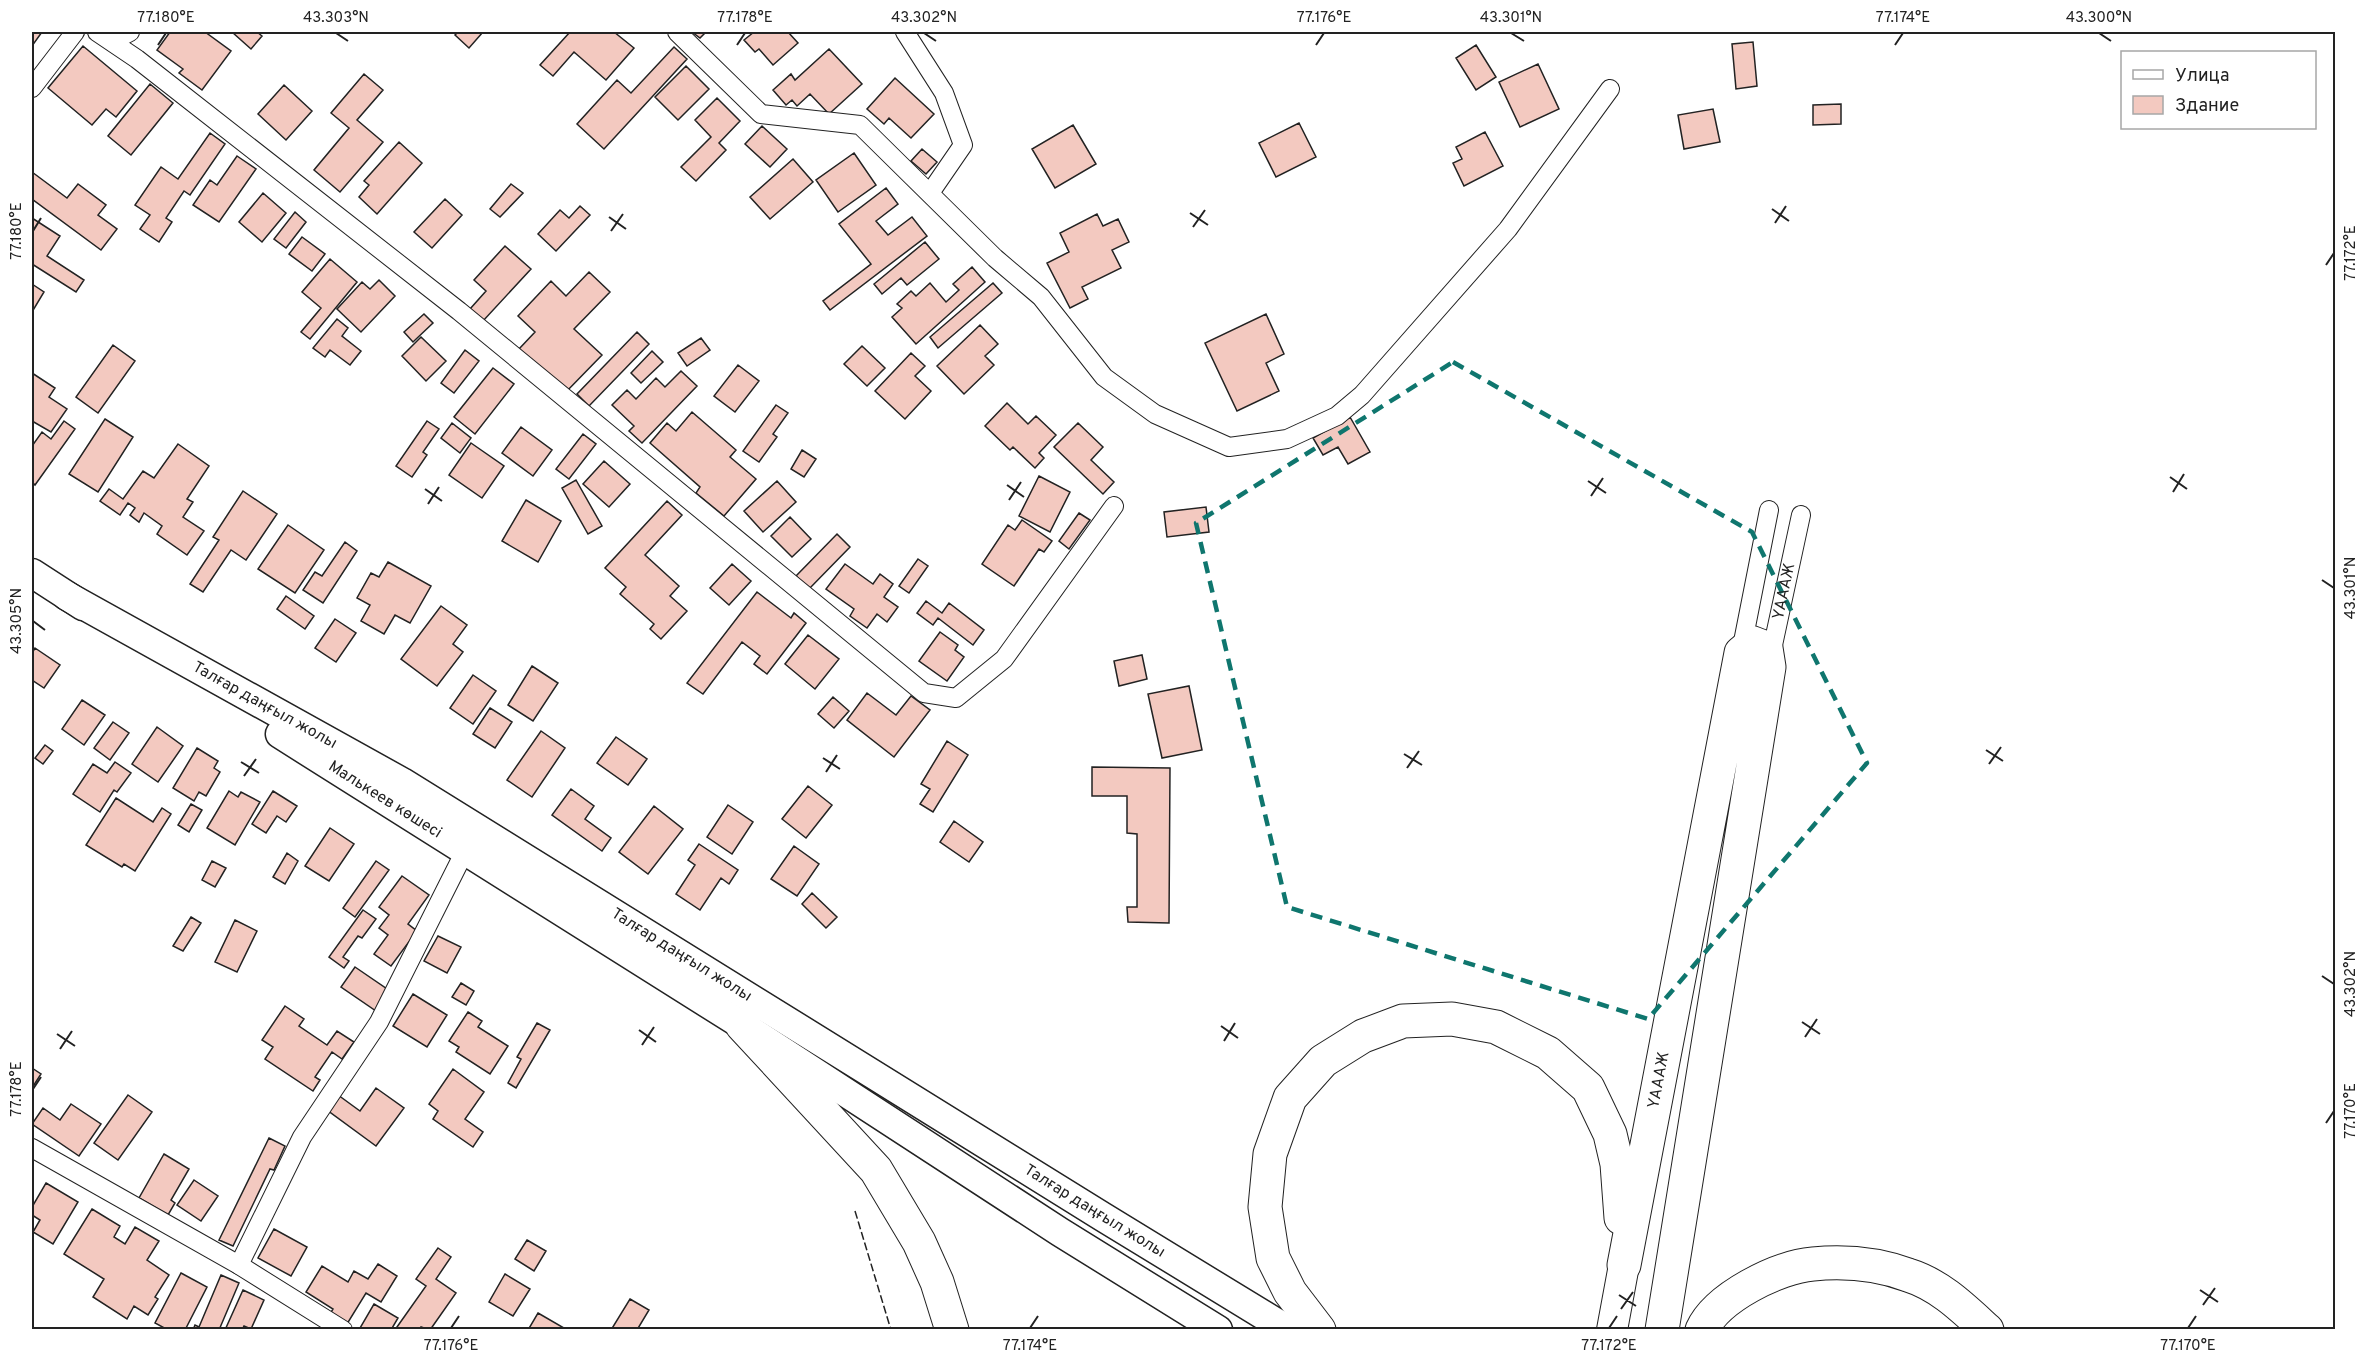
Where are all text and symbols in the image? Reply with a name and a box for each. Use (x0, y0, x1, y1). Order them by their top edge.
text: 77.180°E (137, 9, 195, 28)
text: 43.303°N (303, 9, 369, 28)
text: 77.178°E (717, 9, 773, 28)
text: 43.302°N (891, 9, 957, 28)
text: 77.176°E (1297, 9, 1351, 28)
text: 43.301°N (1480, 9, 1542, 28)
text: 77.174°E (1876, 9, 1930, 28)
text: 43.300°N (2066, 9, 2132, 28)
legend (2121, 51, 2316, 129)
text: Улица (2175, 65, 2229, 88)
text: Здание (2175, 95, 2239, 118)
text: 77.180°E (8, 202, 27, 260)
text: 77.172°E (2342, 225, 2361, 281)
text: 43.301°N (2342, 557, 2361, 619)
street label: ҮАААЖ (1769, 561, 1800, 622)
text: 43.305°N (8, 588, 27, 654)
street label: Талғар даңғыл жолы (189, 658, 340, 754)
street label: Малькеев көшесі (324, 757, 445, 843)
street label: Талғар даңғыл жолы (607, 904, 756, 1007)
text: 43.302°N (2342, 951, 2361, 1017)
street label: ҮАААЖ (1644, 1050, 1675, 1110)
text: 77.178°E (8, 1061, 27, 1117)
text: 77.170°E (2342, 1083, 2361, 1139)
street label: Талғар даңғыл жолы (1020, 1160, 1169, 1262)
text: 77.176°E (424, 1337, 478, 1356)
text: 77.174°E (1003, 1337, 1057, 1356)
text: 77.172°E (1581, 1337, 1637, 1356)
text: 77.170°E (2160, 1337, 2216, 1356)

